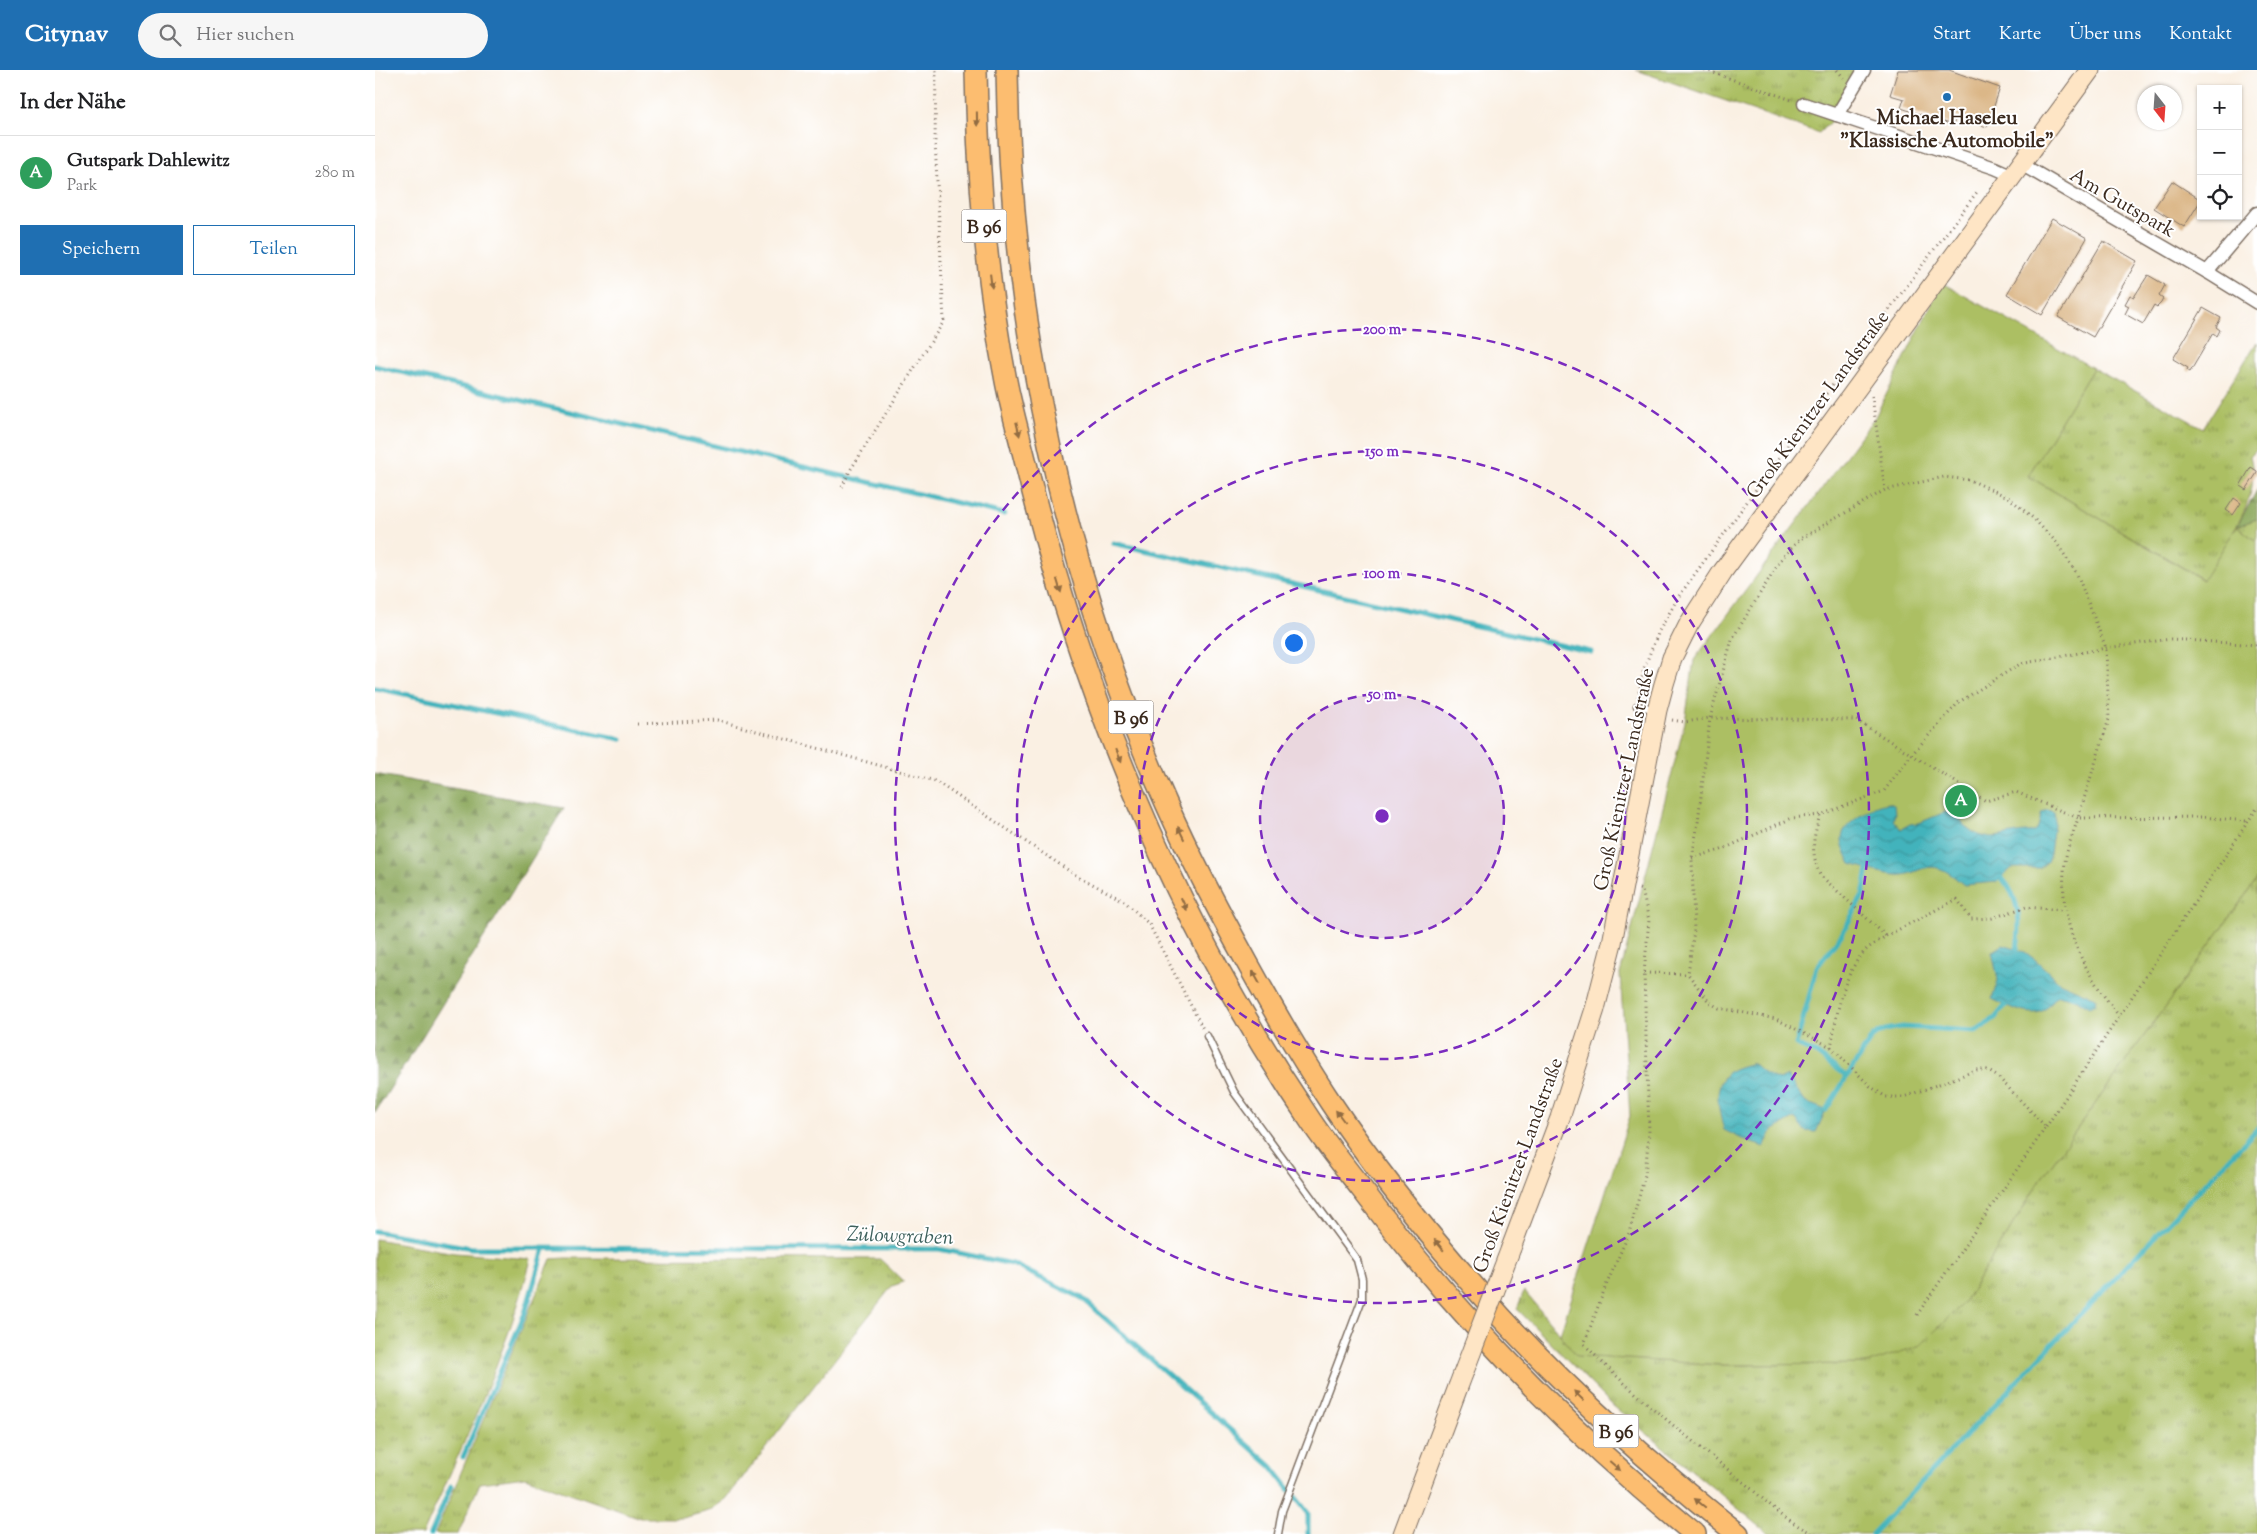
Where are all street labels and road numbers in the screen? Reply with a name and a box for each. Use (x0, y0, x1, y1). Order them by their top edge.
street label: Am Gutspark (2063, 162, 2180, 246)
road number: B 96 (961, 210, 1007, 242)
street label: Groß Kienitzer Landstraße (1740, 305, 1898, 506)
street label: Groß Kienitzer Landstraße (1588, 665, 1663, 894)
road number: B 96 (1109, 700, 1153, 734)
street label: Groß Kienitzer Landstraße (1467, 1054, 1572, 1278)
road number: B 96 (1593, 1414, 1639, 1448)

